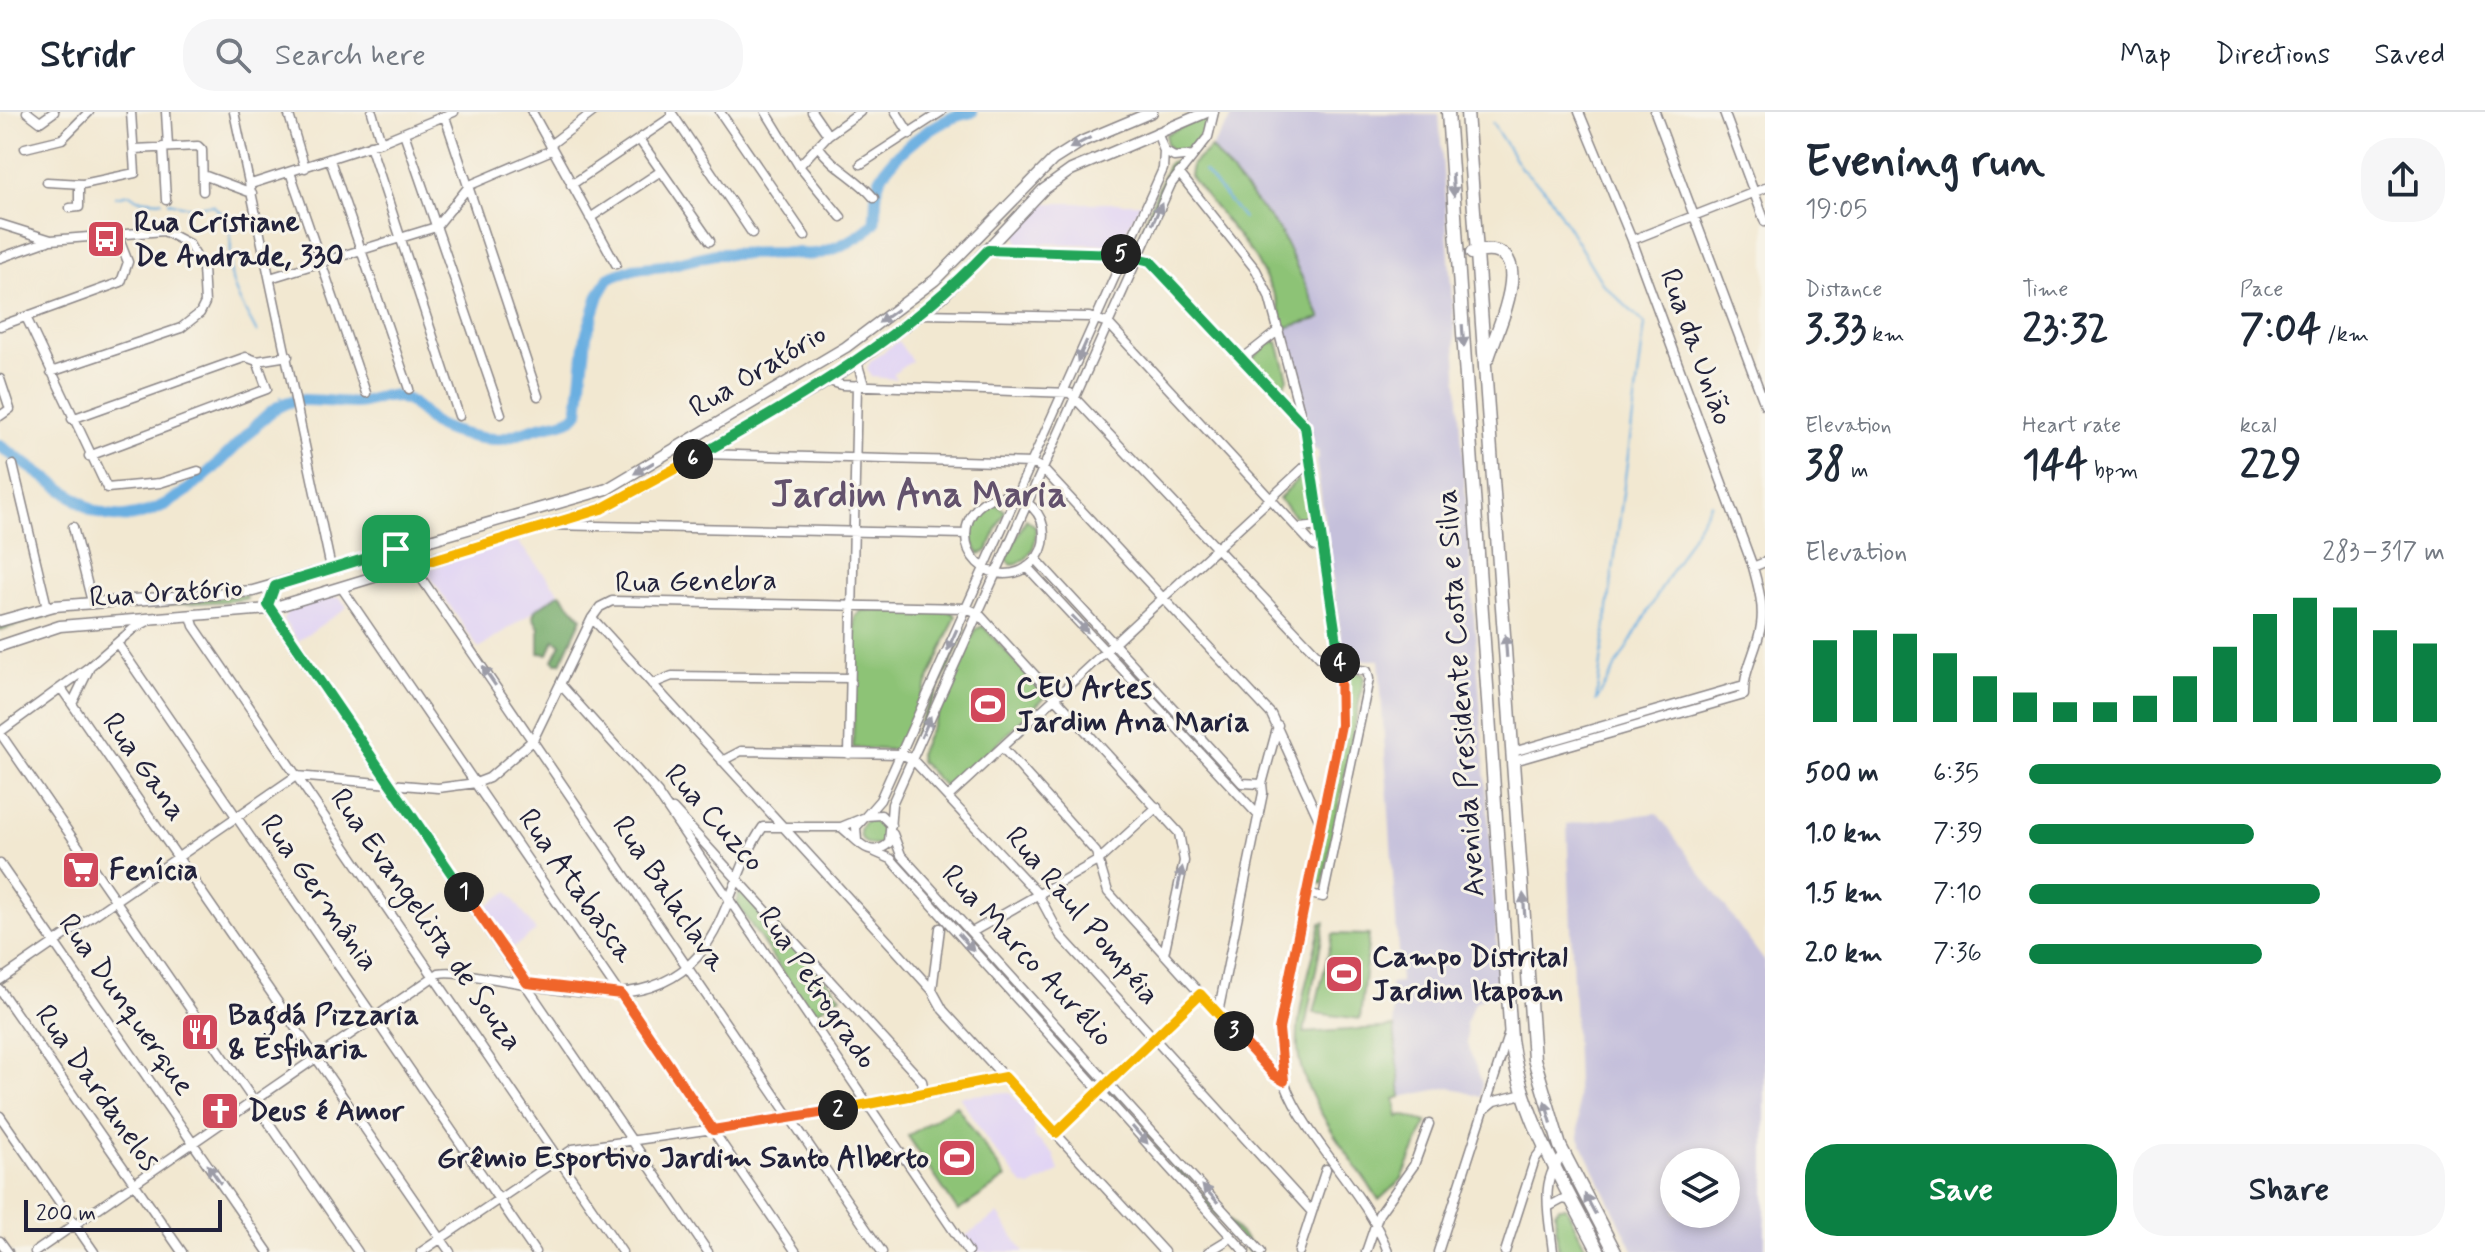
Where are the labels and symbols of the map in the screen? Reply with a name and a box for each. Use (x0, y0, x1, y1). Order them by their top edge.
one-way arrow (1069, 137, 1092, 150)
one-way arrow (1447, 173, 1460, 198)
one-way arrow (1150, 202, 1164, 226)
place label: Rua Cristiane De Andrade, 330 (134, 203, 344, 276)
bus stop icon: Rua Cristiane De Andrade, 330 (85, 218, 127, 260)
pin: 5 (1101, 234, 1141, 274)
street label: Rua da União (1650, 264, 1742, 430)
one-way arrow (878, 308, 899, 323)
street label: Rua Oratório (682, 315, 834, 427)
one-way arrow (1457, 324, 1470, 349)
one-way arrow (1075, 340, 1089, 363)
pin: 6 (673, 439, 713, 479)
one-way arrow (632, 461, 655, 475)
district label: Jardim Ana Maria (771, 471, 1067, 520)
street label: Avenida Presidente Costa e Silva (1427, 487, 1495, 899)
pin (362, 515, 430, 583)
street label: Rua Genebra (615, 561, 777, 603)
street label: Rua Oratório (88, 568, 244, 618)
one-way arrow (1071, 614, 1089, 633)
one-way arrow (945, 628, 959, 652)
one-way arrow (1499, 633, 1512, 658)
pin: 4 (1320, 643, 1360, 683)
one-way arrow (482, 665, 497, 686)
place label: CEU Artes Jardim Ana Maria (1016, 669, 1250, 742)
sports icon: CEU Artes Jardim Ana Maria (967, 684, 1009, 726)
street label: Rua Gana (93, 705, 195, 829)
one-way arrow (920, 715, 933, 739)
street label: Rua Cuzco (655, 756, 773, 880)
street label: Rua Evangelista de Souza (319, 781, 532, 1060)
street label: Rua Atabasca (508, 801, 644, 972)
street label: Rua Germânia (250, 807, 388, 979)
street label: Rua Balaclava (602, 808, 736, 980)
street label: Rua Raul Pompéia (996, 818, 1168, 1014)
supermarket icon: Fenícia (60, 849, 102, 891)
place label: Fenícia (109, 851, 198, 890)
street label: Rua Marco Aurélio (932, 856, 1122, 1056)
one-way arrow (1174, 865, 1187, 890)
pin: 1 (444, 872, 484, 912)
one-way arrow (1517, 892, 1530, 917)
street label: Rua Petrogrado (748, 899, 886, 1077)
street label: Rua Dunquerque (49, 906, 203, 1104)
one-way arrow (957, 932, 974, 952)
place label: Campo Distrital Jardim Itapoan (1372, 938, 1568, 1011)
sports icon: Campo Distrital Jardim Itapoan (1323, 953, 1365, 995)
place label: Bagdá Pizzaria & Esfiharia (228, 996, 419, 1069)
street label: Rua Dardanelos (25, 997, 169, 1179)
restaurant icon: Bagdá Pizzaria & Esfiharia (179, 1011, 221, 1053)
pin: 3 (1214, 1011, 1254, 1051)
church icon: Deus é Amor (199, 1090, 241, 1132)
pin: 2 (818, 1090, 858, 1130)
place label: Deus é Amor (248, 1092, 406, 1131)
one-way arrow (1541, 1099, 1554, 1123)
one-way arrow (1131, 1125, 1148, 1145)
sports icon: Grêmio Esportivo Jardim Santo Alberto (936, 1137, 978, 1179)
place label: Grêmio Esportivo Jardim Santo Alberto (437, 1139, 929, 1178)
one-way arrow (207, 1164, 222, 1185)
one-way arrow (1201, 1184, 1219, 1203)
one-way arrow (1583, 1192, 1596, 1215)
scale bar (24, 1196, 222, 1232)

